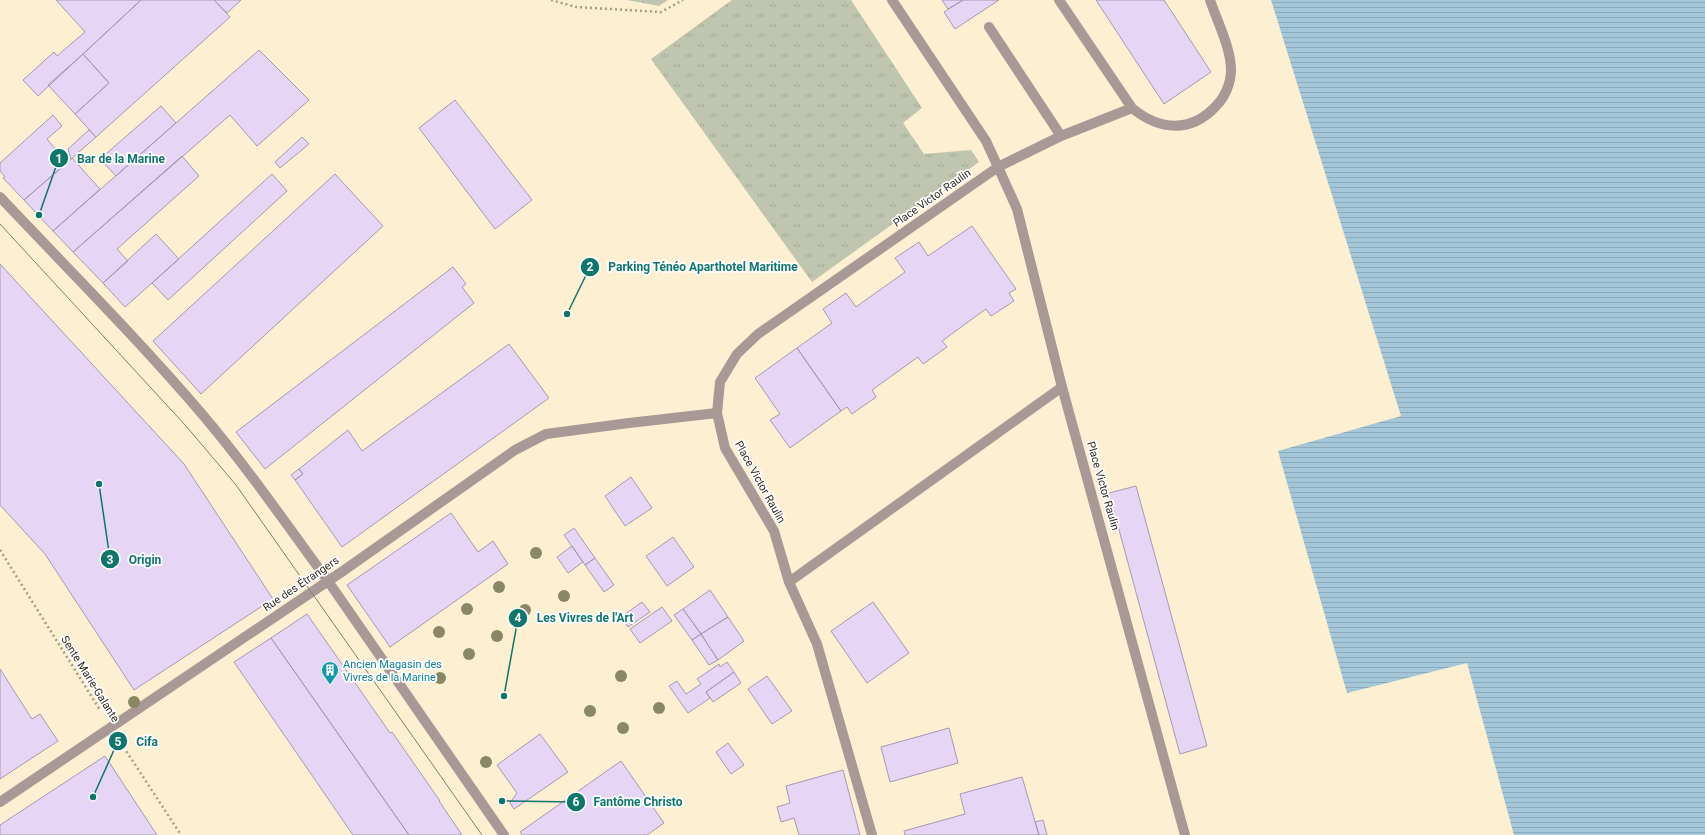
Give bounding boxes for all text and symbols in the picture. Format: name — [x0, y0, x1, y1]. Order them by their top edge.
callout: Bar de la Marine — [49, 146, 173, 170]
text: 1 — [56, 152, 62, 166]
text: Bar de la Marine — [77, 152, 165, 166]
street label: Place Victor Raulin — [891, 166, 973, 230]
callout: Parking Ténéo Aparthotel Maritime — [580, 255, 806, 279]
text: 2 — [587, 260, 594, 274]
text: Parking Ténéo Aparthotel Maritime — [608, 260, 798, 274]
street label: Place Victor Raulin — [732, 439, 788, 525]
street label: Place Victor Raulin — [1084, 440, 1122, 532]
callout: Origin — [100, 547, 169, 571]
text: 3 — [107, 553, 114, 567]
text: Origin — [129, 553, 162, 567]
street label: Rue des Étrangers — [261, 554, 342, 614]
callout: Les Vivres de l'Art — [508, 606, 641, 630]
text: 4 — [515, 611, 522, 625]
text: Les Vivres de l'Art — [537, 611, 633, 625]
street label: Sente Marie-Galante — [58, 634, 122, 725]
place label: Ancien Magasin des Vivres de la Marine — [343, 658, 442, 684]
building icon: Ancien Magasin des Vivres de la Marine — [320, 660, 340, 685]
callout: Cifa — [108, 729, 166, 753]
text: 5 — [115, 735, 122, 749]
text: Cifa — [136, 735, 158, 749]
callout: Fantôme Christo — [566, 790, 691, 814]
text: 6 — [573, 795, 580, 809]
text: Fantôme Christo — [593, 795, 683, 809]

